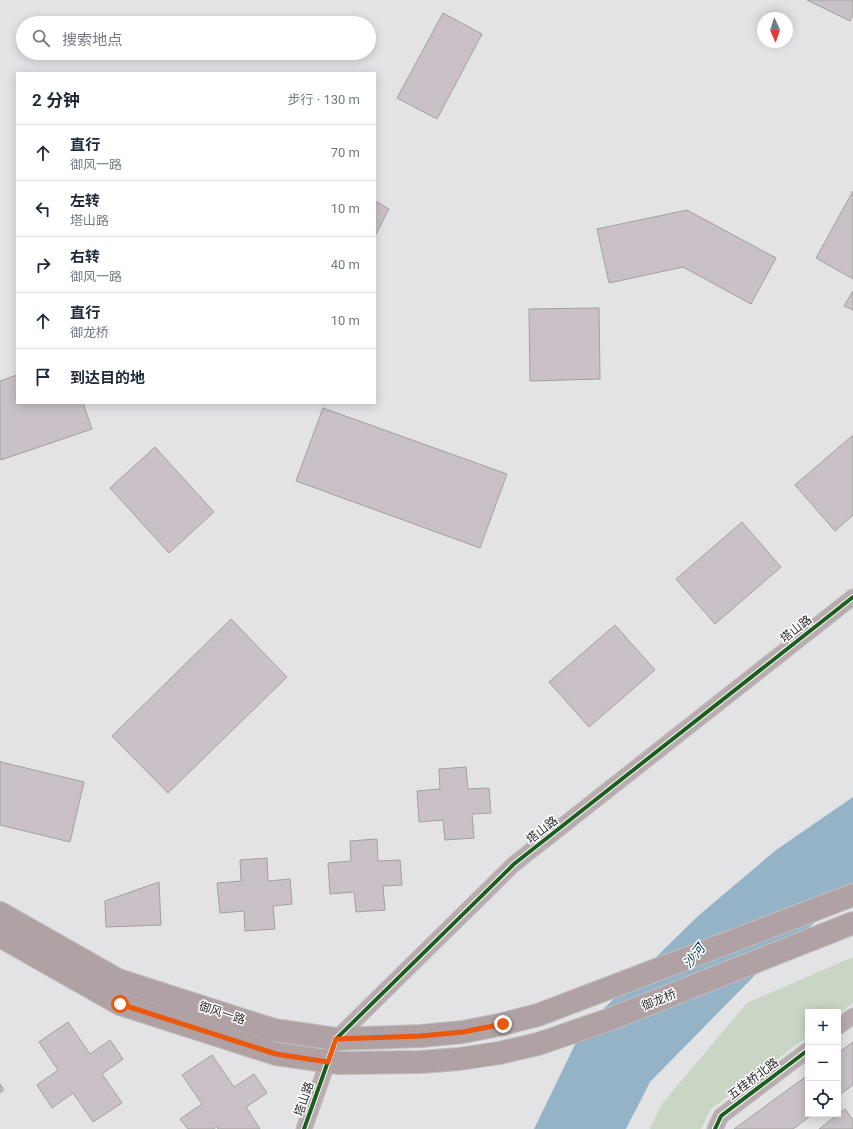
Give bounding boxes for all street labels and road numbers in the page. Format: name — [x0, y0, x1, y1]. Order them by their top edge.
street label: 塔山路 — [778, 612, 814, 646]
street label: 塔山路 — [524, 813, 560, 847]
street label: 御龙桥 — [640, 987, 678, 1013]
street label: 御风一路 — [197, 999, 247, 1027]
street label: 五桂桥北路 — [725, 1055, 781, 1103]
street label: 塔山路 — [292, 1080, 316, 1118]

